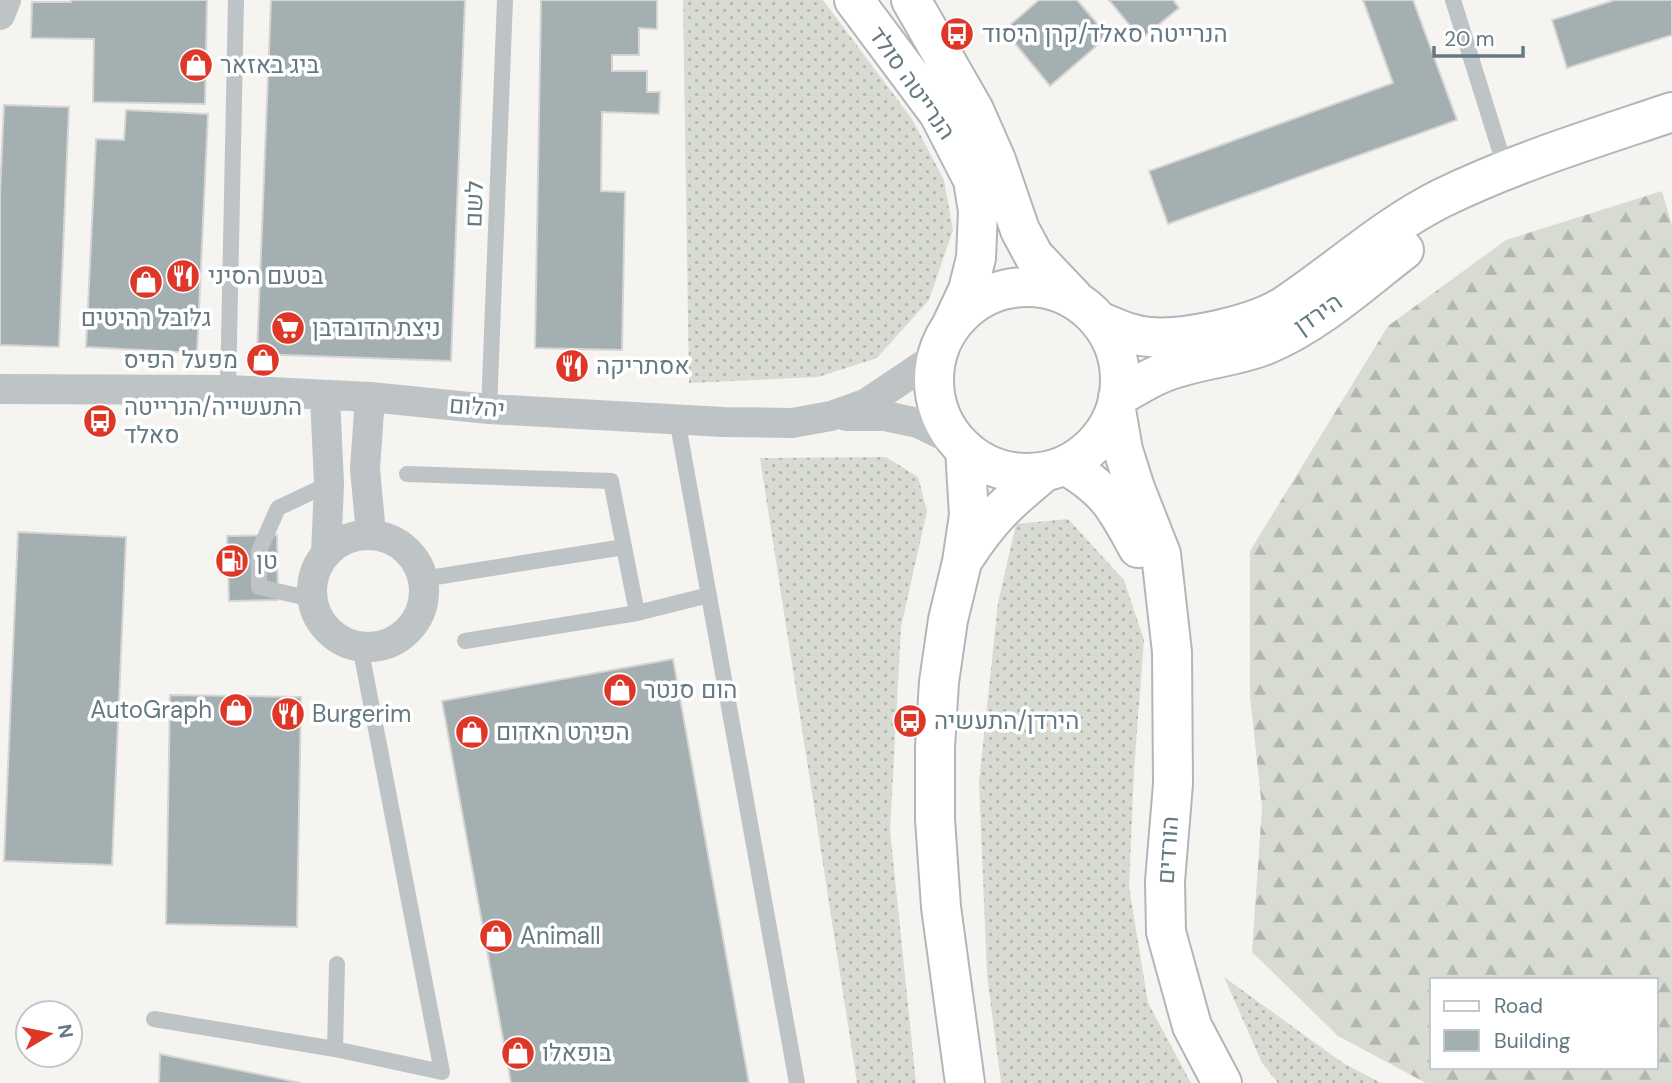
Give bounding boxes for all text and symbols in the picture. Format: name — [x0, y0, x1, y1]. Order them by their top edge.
scale bar — [1434, 14, 1523, 58]
bus stop icon: הנרייטה סאלד/קרן היסוד — [938, 15, 976, 53]
place label: הנרייטה סאלד/קרן היסוד — [982, 18, 1228, 49]
street label: הנרייטה סולד — [862, 20, 963, 145]
text: 20 m — [1444, 25, 1495, 53]
shop icon: ביג באזאר — [177, 46, 215, 84]
place label: ביג באזאר — [220, 49, 320, 80]
street label: לשם — [457, 180, 490, 228]
restaurant icon: בטעם הסיני — [164, 257, 202, 295]
place label: בטעם הסיני — [208, 260, 324, 291]
shop icon: גלובל רהיטים — [127, 263, 165, 301]
street label: הירדן — [1287, 286, 1348, 341]
place label: גלובל רהיטים — [81, 302, 211, 333]
supermarket icon: ניצת הדובדבן — [269, 309, 307, 347]
place label: ניצת הדובדבן — [312, 312, 441, 343]
shop icon: מפעל הפיס — [244, 341, 282, 379]
place label: מפעל הפיס — [123, 344, 238, 375]
restaurant icon: אסתריקה — [553, 347, 591, 385]
place label: אסתריקה — [596, 350, 690, 381]
street label: יהלום — [448, 389, 506, 424]
place label: התעשייה/הנרייטה סאלד — [124, 391, 302, 450]
bus stop icon: התעשייה/הנרייטה סאלד — [81, 402, 119, 440]
fuel station icon: טן — [213, 542, 251, 580]
place label: טן — [256, 545, 278, 576]
shop icon: הום סנטר — [601, 671, 639, 709]
place label: הום סנטר — [644, 674, 737, 705]
shop icon: AutoGraph — [217, 691, 255, 729]
place label: AutoGraph — [90, 694, 212, 725]
restaurant icon: Burgerim — [269, 695, 307, 733]
place label: Burgerim — [312, 698, 411, 729]
bus stop icon: הירדן/התעשיה — [891, 702, 929, 740]
place label: הירדן/התעשיה — [934, 705, 1079, 736]
shop icon: הפירט האדום — [453, 713, 491, 751]
place label: הפירט האדום — [496, 716, 630, 747]
street label: הורדים — [1150, 815, 1185, 885]
shop icon: Animall — [477, 917, 515, 955]
place label: Animall — [520, 920, 601, 951]
legend — [1430, 978, 1658, 1069]
text: Road — [1494, 992, 1543, 1020]
north arrow — [14, 999, 84, 1069]
text: N — [52, 1022, 79, 1040]
text: Building — [1494, 1027, 1571, 1055]
shop icon: בופאלו — [499, 1034, 537, 1072]
place label: בופאלו — [542, 1037, 612, 1068]

